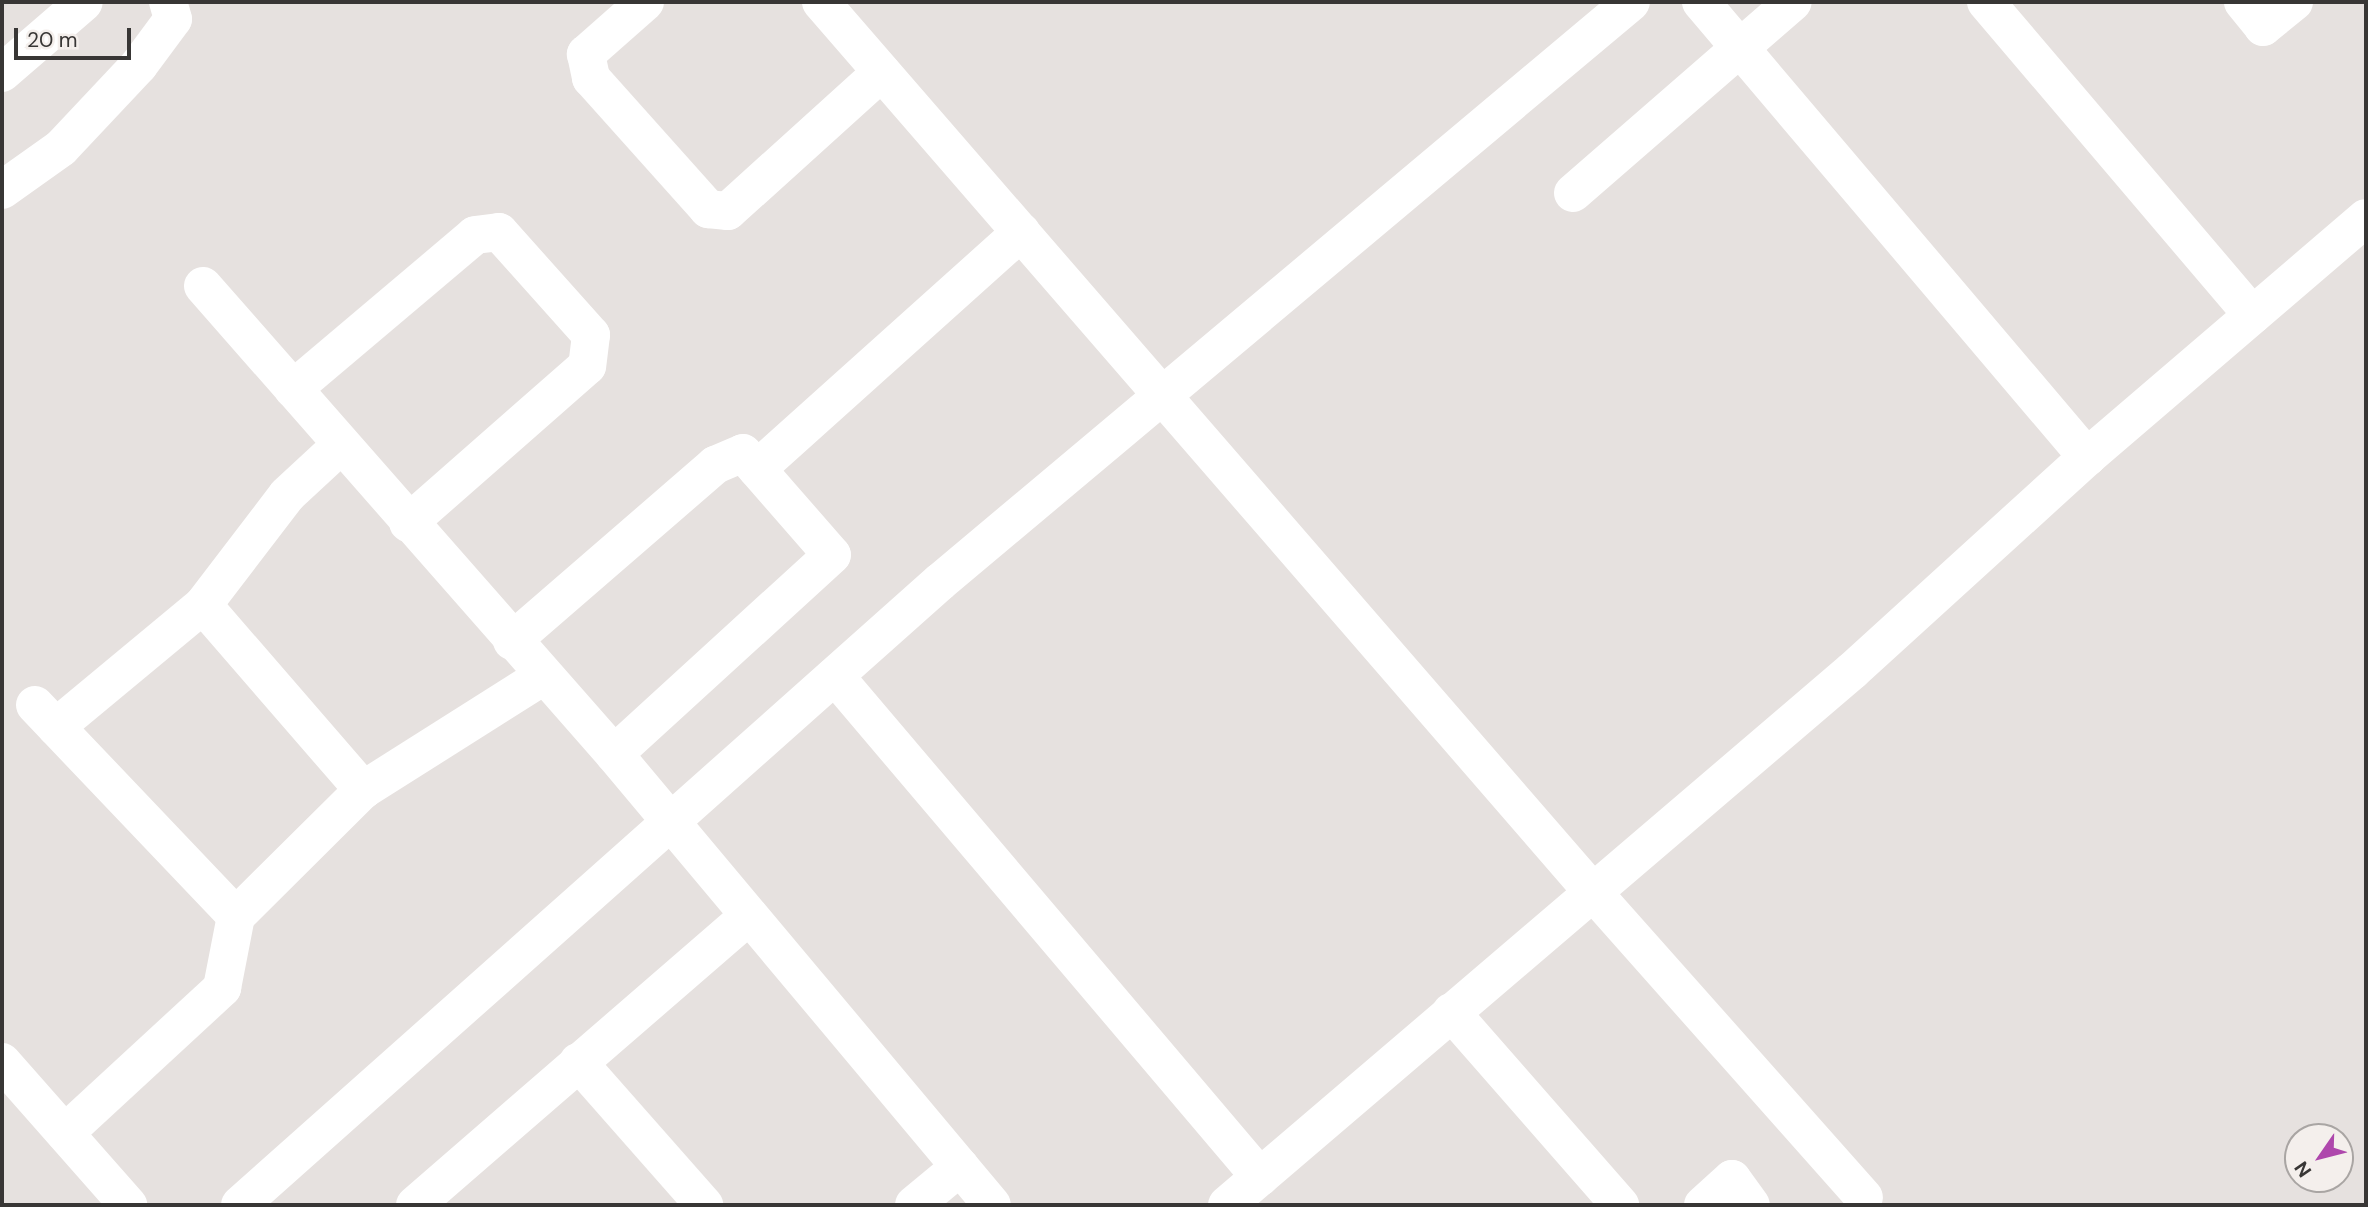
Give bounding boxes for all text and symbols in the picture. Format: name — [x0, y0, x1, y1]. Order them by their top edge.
scale bar — [18, 14, 135, 58]
text: 20 m — [27, 26, 78, 54]
north arrow — [2284, 1123, 2354, 1193]
text: N — [2289, 1156, 2317, 1182]

